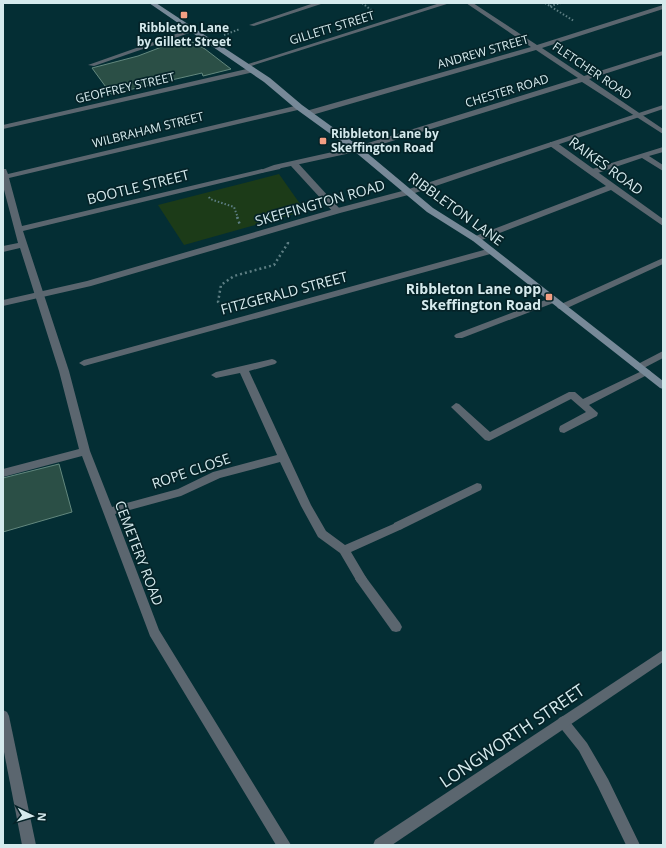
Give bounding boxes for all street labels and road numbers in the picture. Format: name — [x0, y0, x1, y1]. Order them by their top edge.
street label: GILLETT STREET — [287, 6, 377, 49]
street label: ANDREW STREET — [435, 30, 531, 73]
street label: FLETCHER ROAD — [549, 38, 635, 103]
street label: GEOFFREY STREET — [73, 68, 177, 107]
street label: CHESTER ROAD — [463, 70, 551, 111]
street label: WILBRAHAM STREET — [90, 107, 206, 152]
street label: RAIKES ROAD — [565, 132, 647, 199]
street label: BOOTLE STREET — [85, 165, 191, 208]
street label: RIBBLETON LANE — [405, 168, 508, 249]
street label: SKEFFINGTON ROAD — [253, 175, 387, 230]
street label: FITZGERALD STREET — [218, 266, 350, 319]
street label: ROPE CLOSE — [149, 448, 233, 493]
street label: CEMETERY ROAD — [111, 498, 168, 608]
street label: LONGWORTH STREET — [435, 678, 589, 793]

